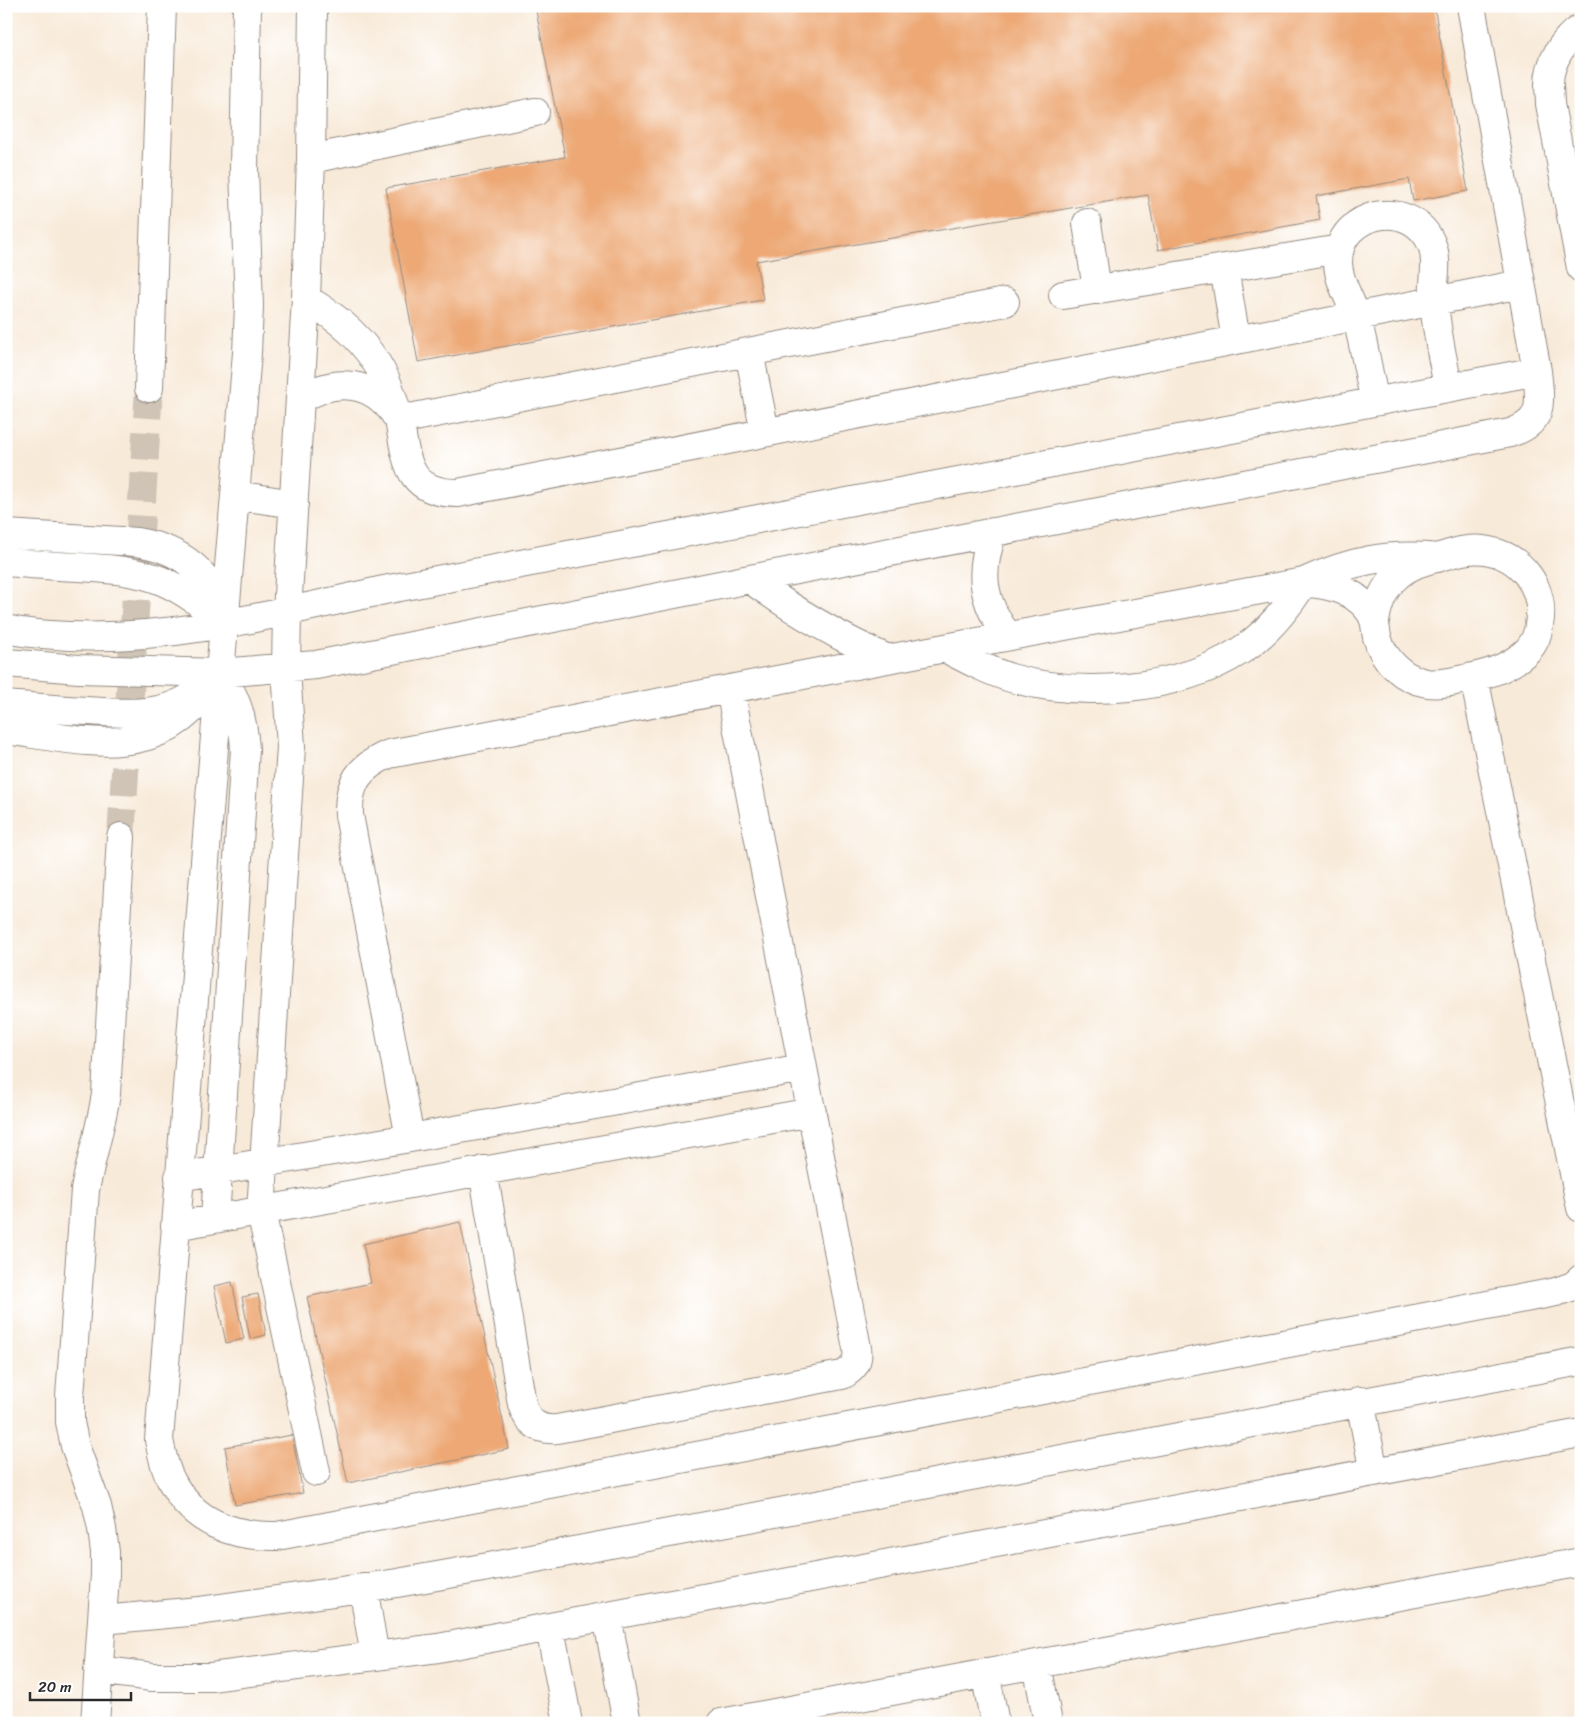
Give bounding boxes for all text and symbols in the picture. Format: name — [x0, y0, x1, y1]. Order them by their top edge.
scale bar — [30, 1669, 131, 1701]
text: 20 m — [38, 1674, 72, 1700]

